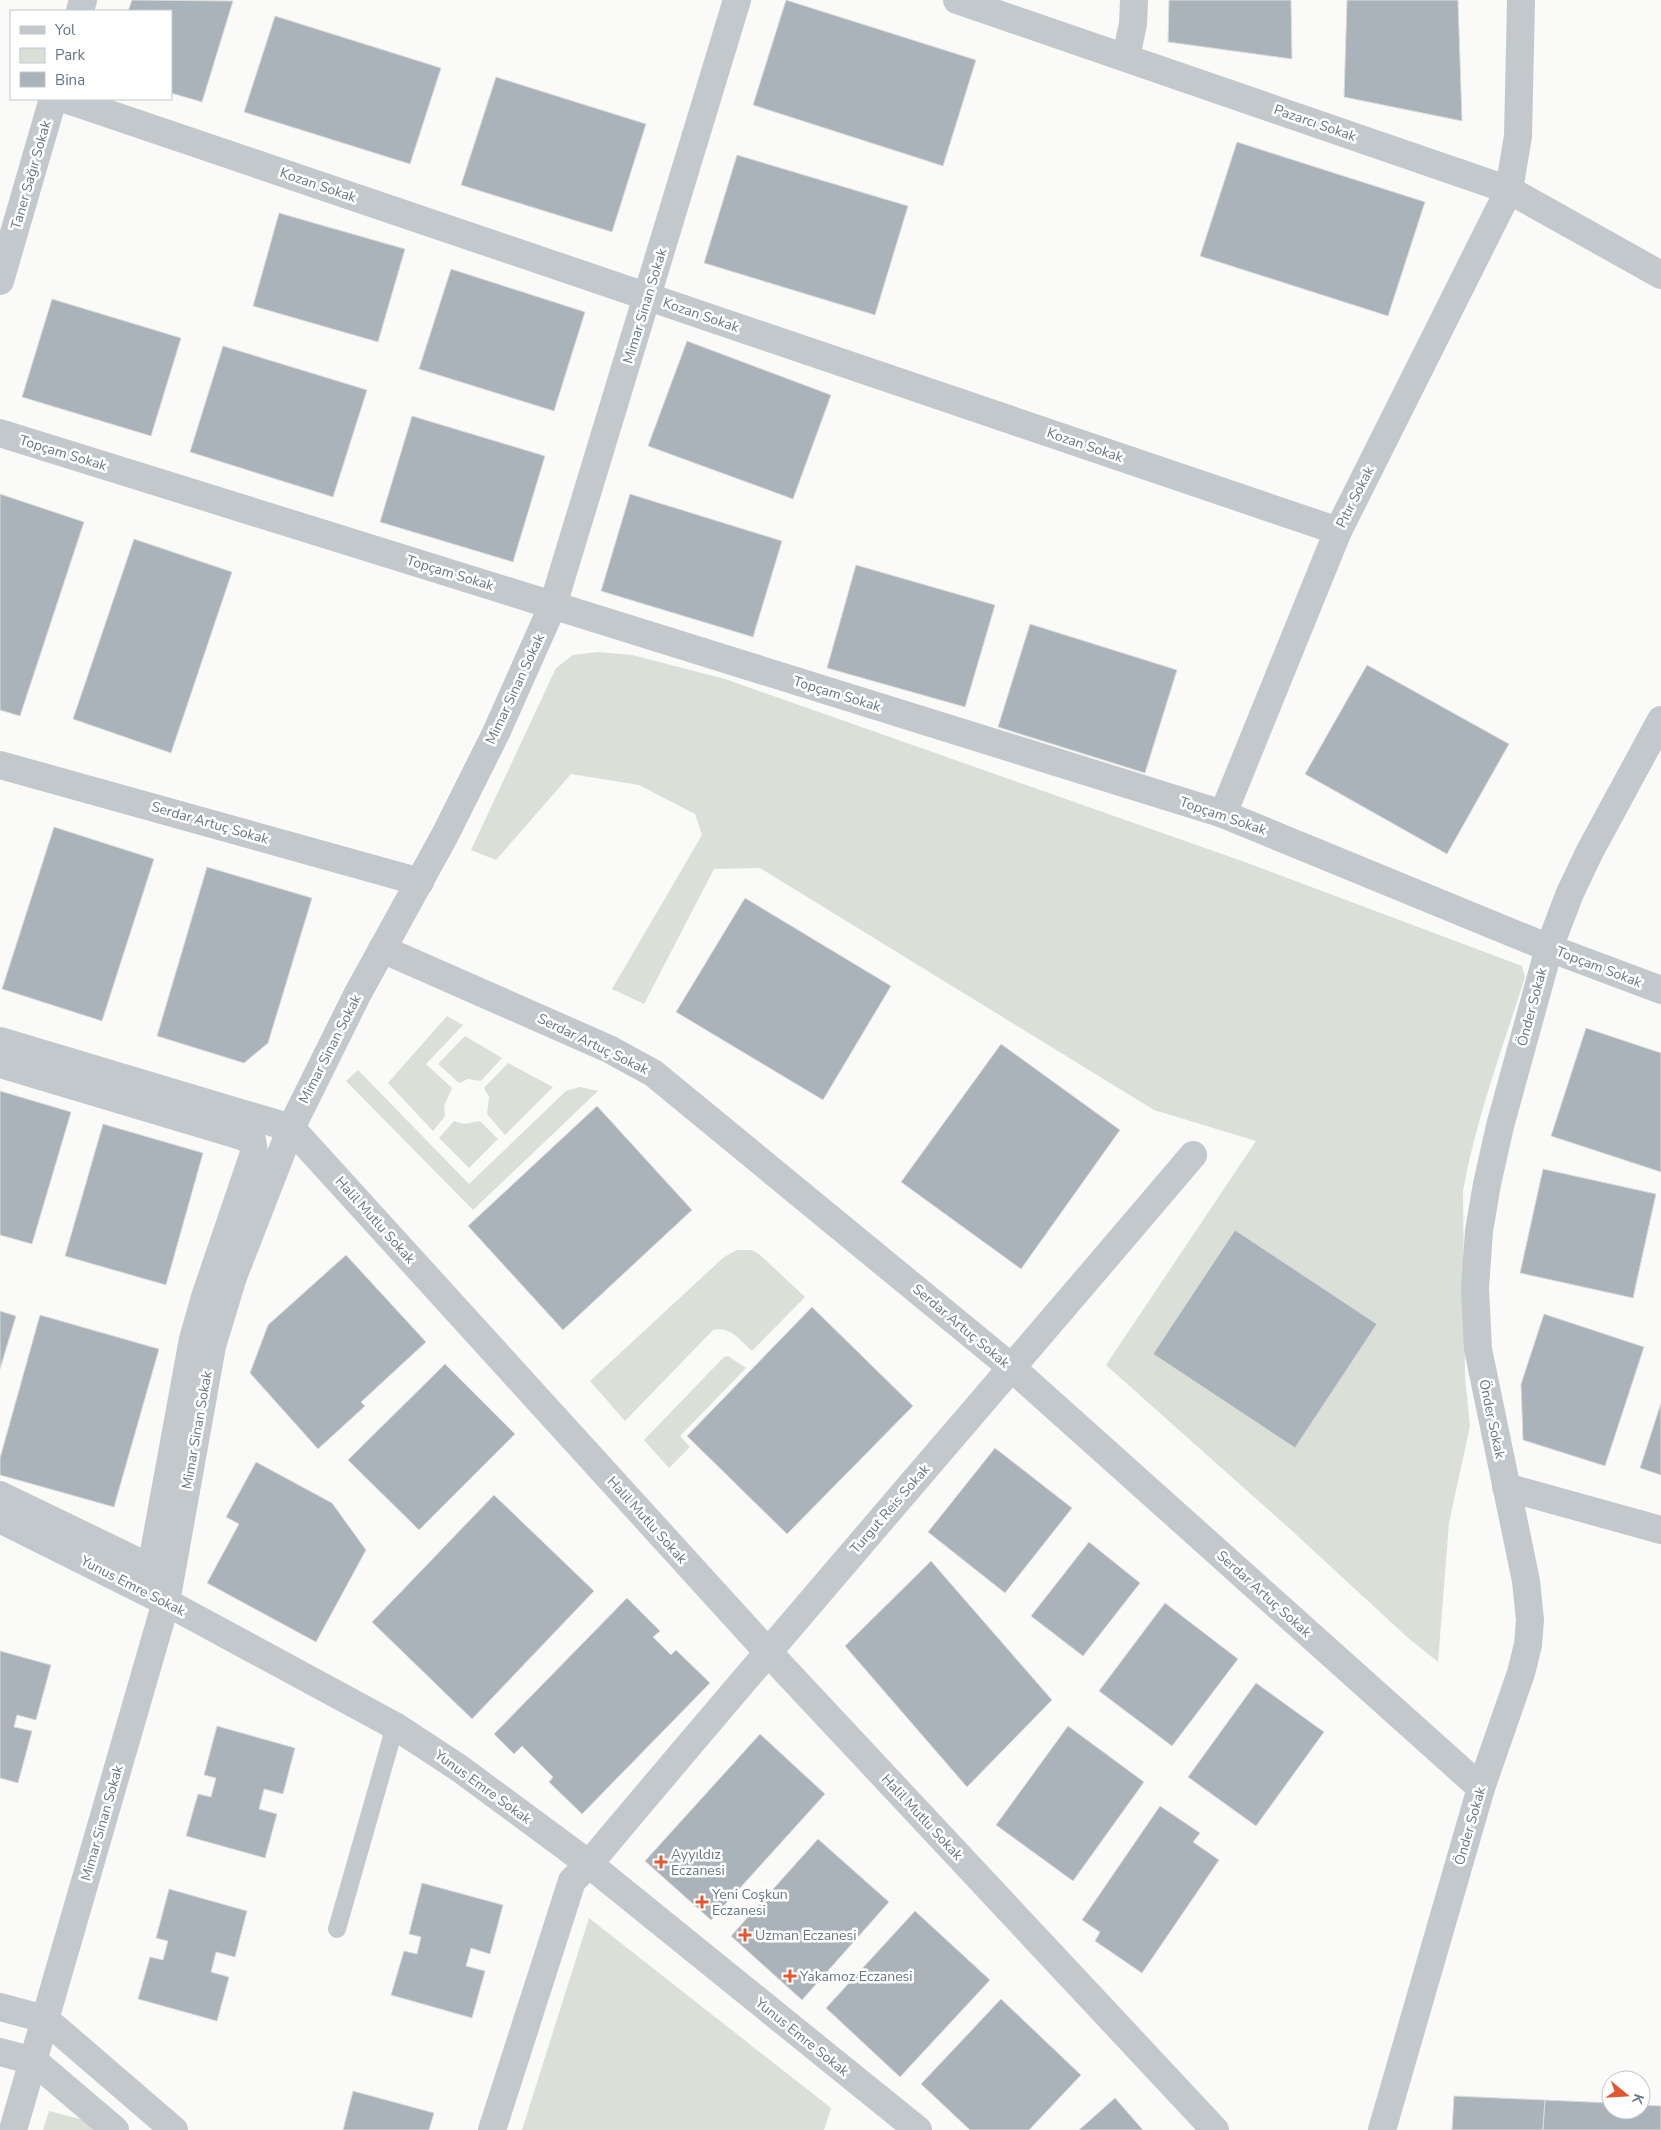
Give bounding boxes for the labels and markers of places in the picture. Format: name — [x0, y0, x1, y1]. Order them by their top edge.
place label: Ayyıldız Eczanesi — [671, 1845, 725, 1880]
marker: Ayyıldız Eczanesi — [655, 1856, 667, 1868]
place label: Yeni Coşkun Eczanesi — [711, 1885, 788, 1920]
marker: Yeni Coşkun Eczanesi — [696, 1896, 708, 1908]
place label: Uzman Eczanesi — [755, 1926, 856, 1945]
marker: Uzman Eczanesi — [739, 1929, 751, 1941]
place label: Yakamoz Eczanesi — [799, 1967, 913, 1986]
marker: Yakamoz Eczanesi — [784, 1970, 796, 1982]

